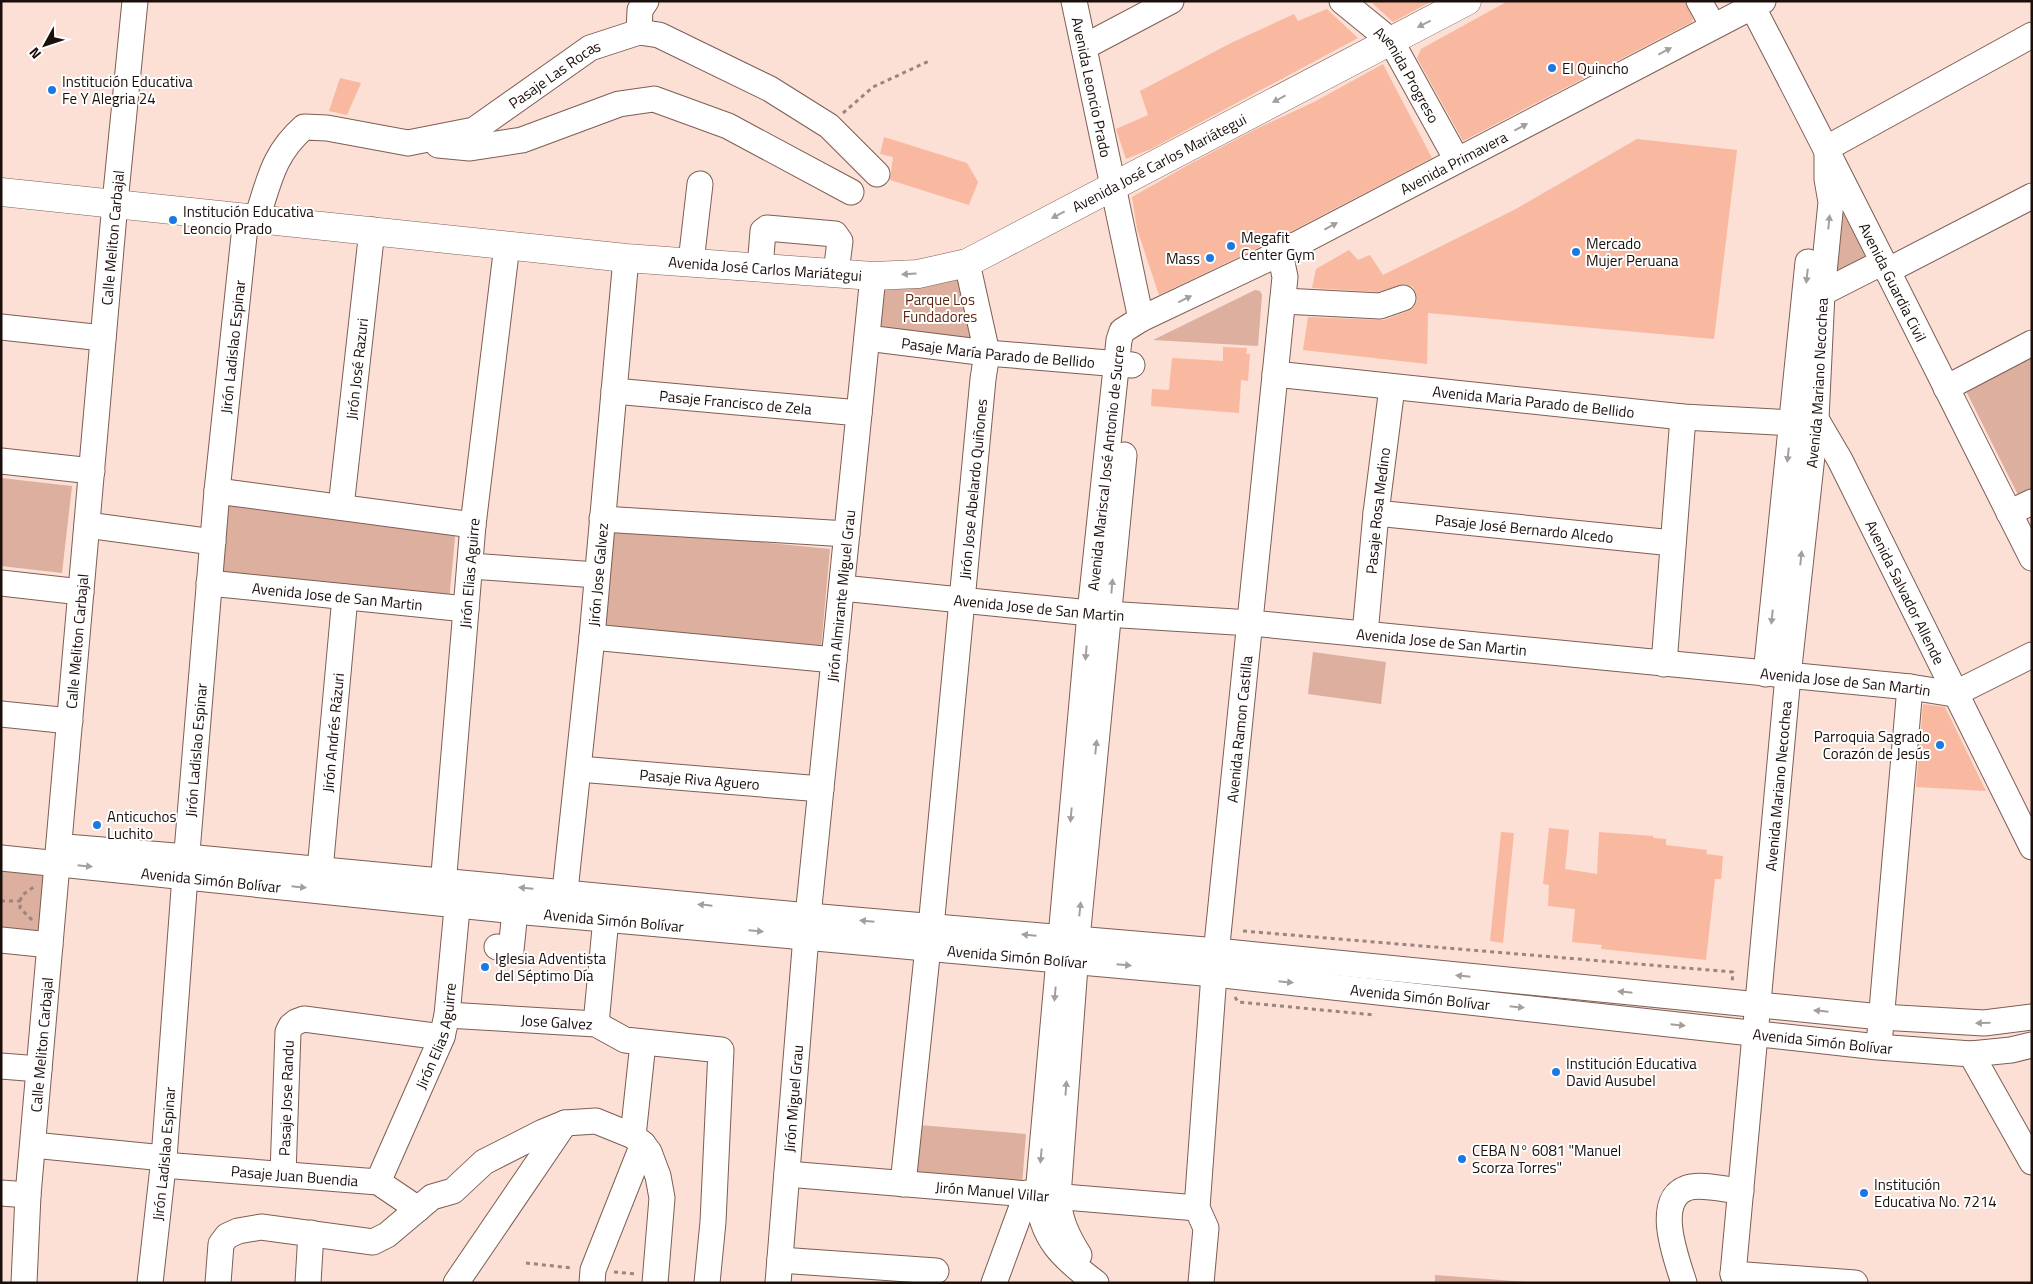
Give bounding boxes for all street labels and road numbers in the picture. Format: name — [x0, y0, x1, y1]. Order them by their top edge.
street label: Avenida Leoncio Prado — [1066, 15, 1118, 159]
street label: Avenida Progreso — [1369, 20, 1446, 127]
street label: Pasaje Las Rocas — [503, 34, 603, 114]
street label: Avenida José Carlos Mariátegui — [1068, 107, 1250, 218]
street label: Avenida Primavera — [1396, 125, 1512, 200]
street label: Calle Meliton Carbajal — [95, 169, 130, 306]
street label: Avenida Guardia Civil — [1854, 218, 1933, 346]
street label: Avenida José Carlos Mariátegui — [668, 250, 863, 287]
street label: Jirón Ladislao Espinar — [214, 279, 251, 415]
street label: Avenida Mariano Necochea — [1799, 297, 1833, 469]
street label: Jirón José Razuri — [339, 317, 374, 421]
street label: Pasaje María Parado de Bellido — [900, 331, 1096, 373]
street label: Avenida Mariscal José Antonio de Sucre — [1081, 344, 1130, 592]
street label: Avenida Maria Parado de Bellido — [1431, 379, 1636, 423]
street label: Pasaje Francisco de Zela — [658, 384, 813, 420]
street label: Jirón Jose Abelardo Quiñones — [953, 398, 993, 580]
street label: Pasaje Rosa Medino — [1359, 446, 1396, 575]
street label: Pasaje José Bernardo Alcedo — [1434, 508, 1615, 548]
street label: Jirón Almirante Miguel Grau — [820, 509, 861, 683]
street label: Avenida Salvador Allende — [1860, 516, 1951, 668]
street label: Jirón Elias Aguirre — [453, 517, 485, 629]
street label: Jirón Jose Galvez — [582, 522, 614, 627]
street label: Calle Meliton Carbajal — [59, 573, 94, 710]
street label: Avenida Jose de San Martin — [251, 576, 424, 616]
street label: Avenida Jose de San Martin — [953, 588, 1125, 627]
street label: Avenida Jose de San Martin — [1355, 622, 1528, 661]
street label: Avenida Ramon Castilla — [1220, 654, 1258, 804]
street label: Avenida Jose de San Martin — [1759, 661, 1933, 702]
street label: Jirón Andrés Rázuri — [316, 672, 350, 793]
street label: Jirón Ladislao Espinar — [178, 682, 212, 818]
street label: Avenida Mariano Necochea — [1759, 699, 1797, 872]
street label: Pasaje Riva Aguero — [639, 763, 761, 795]
street label: Avenida Simón Bolívar — [140, 861, 282, 898]
street label: Avenida Simón Bolívar — [543, 902, 685, 938]
street label: Avenida Simón Bolívar — [946, 939, 1088, 974]
street label: Calle Meliton Carbajal — [24, 976, 59, 1113]
street label: Avenida Simón Bolívar — [1349, 978, 1491, 1016]
street label: Jirón Elias Aguirre — [409, 982, 461, 1093]
street label: Jose Galvez — [520, 1008, 593, 1035]
street label: Avenida Simón Bolívar — [1752, 1022, 1894, 1060]
street label: Pasaje Jose Randu — [272, 1040, 299, 1156]
street label: Jirón Miguel Grau — [777, 1044, 809, 1153]
street label: Jirón Ladislao Espinar — [146, 1086, 181, 1222]
street label: Pasaje Juan Buendia — [230, 1159, 360, 1192]
street label: Jirón Manuel Villar — [934, 1175, 1050, 1207]

